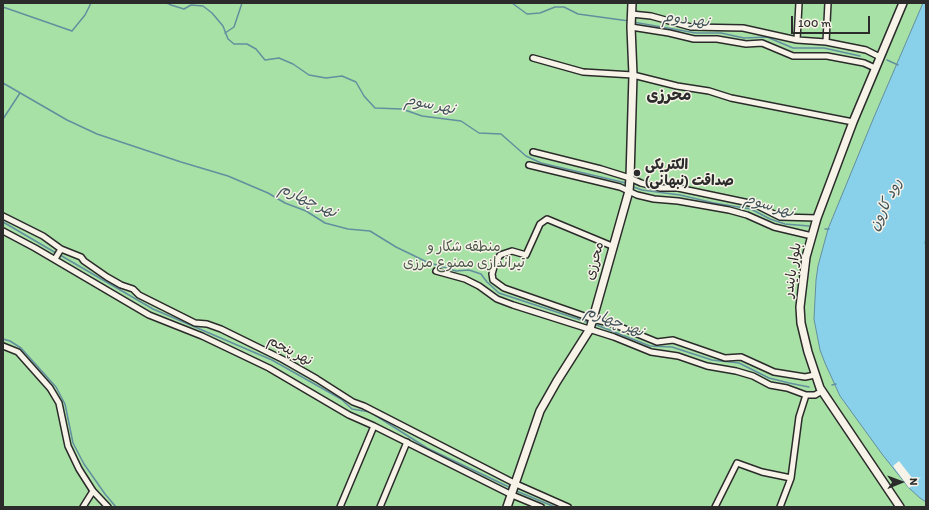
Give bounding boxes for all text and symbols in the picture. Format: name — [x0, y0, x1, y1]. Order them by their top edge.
water label: نهر دوم — [662, 8, 710, 32]
scale bar — [793, 8, 872, 34]
text: 100 m — [798, 16, 831, 30]
district label: محرزی — [647, 86, 691, 106]
water label: نهر سوم — [404, 91, 456, 119]
place label: الکتریکی صداقت (نبهانی) — [645, 157, 734, 190]
marker: الکتریکی صداقت (نبهانی) — [632, 168, 642, 178]
water label: رود کارون — [866, 176, 906, 234]
water label: نهر چهارم — [276, 180, 340, 222]
water label: نهر سوم — [742, 190, 796, 222]
park label: منطقه شکار و تیراندازی ممنوع مرزی — [403, 239, 525, 272]
street label: محرزی — [582, 240, 608, 282]
street label: بلوار بایندر — [780, 241, 806, 299]
water label: نهر چهارم — [582, 303, 646, 341]
street label: نهر پنجم — [265, 332, 315, 370]
north arrow — [881, 462, 921, 502]
text: N — [907, 478, 920, 486]

